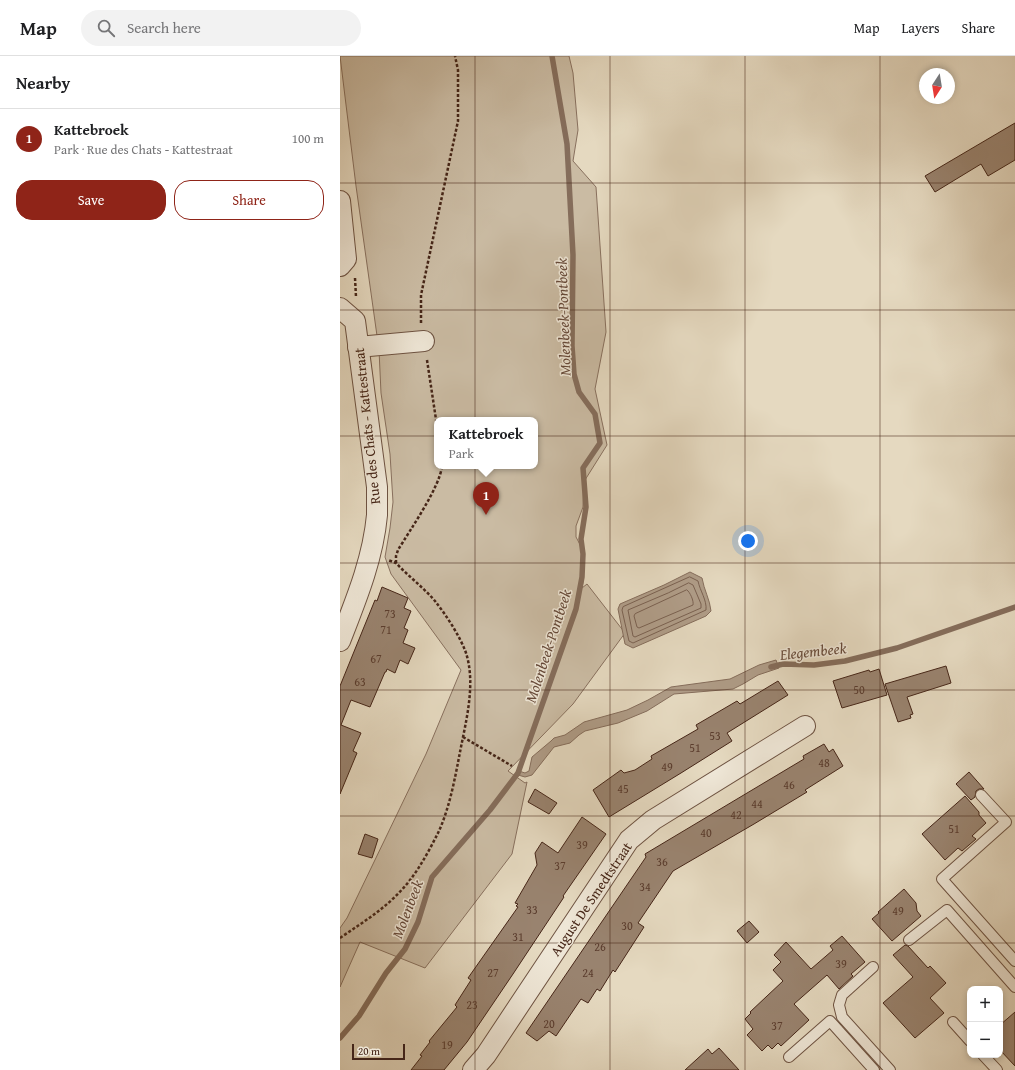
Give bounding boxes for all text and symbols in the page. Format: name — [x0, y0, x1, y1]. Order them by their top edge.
search box — [81, 10, 361, 46]
text: Map — [20, 14, 57, 42]
icon: search — [95, 17, 117, 39]
text: Search here — [127, 17, 201, 38]
text: Map — [854, 18, 880, 38]
text: Layers — [902, 18, 940, 38]
text: Share — [962, 18, 995, 38]
north arrow — [919, 68, 955, 104]
text: Nearby — [16, 70, 70, 95]
text: Kattebroek — [54, 119, 129, 140]
text: 1 — [26, 129, 32, 148]
text: 100 m — [292, 129, 324, 148]
text: Park · Rue des Chats - Kattestraat — [54, 140, 233, 159]
button: Save — [16, 180, 166, 220]
button: Share — [174, 180, 324, 220]
water label: Molenbeek-Pontbeek — [550, 257, 576, 376]
street label: Rue des Chats - Kattestraat — [349, 347, 385, 505]
popup — [434, 417, 538, 469]
text: Kattebroek — [449, 423, 523, 444]
text: Park — [449, 444, 474, 463]
pin: 1 — [473, 482, 499, 515]
your location — [738, 531, 758, 551]
water label: Molenbeek-Pontbeek — [520, 586, 576, 705]
house number: 73 — [384, 605, 396, 622]
house number: 71 — [380, 621, 392, 638]
water label: Elegembeek — [778, 637, 847, 665]
house number: 67 — [370, 650, 382, 667]
house number: 63 — [354, 673, 366, 690]
house number: 50 — [853, 681, 865, 698]
house number: 53 — [709, 727, 721, 744]
house number: 51 — [689, 739, 701, 756]
house number: 48 — [818, 754, 830, 771]
house number: 49 — [661, 758, 673, 775]
house number: 46 — [783, 776, 795, 793]
house number: 45 — [617, 780, 629, 797]
house number: 44 — [751, 795, 763, 812]
house number: 42 — [730, 806, 742, 823]
house number: 51 — [948, 820, 960, 837]
house number: 40 — [700, 824, 712, 841]
house number: 39 — [576, 836, 588, 853]
street label: August De Smedtstraat — [545, 838, 637, 960]
house number: 36 — [656, 853, 668, 870]
house number: 37 — [554, 857, 566, 874]
water label: Molenbeek — [386, 877, 428, 941]
house number: 34 — [639, 878, 651, 895]
house number: 33 — [526, 901, 538, 918]
house number: 49 — [892, 902, 904, 919]
house number: 30 — [621, 917, 633, 934]
house number: 31 — [512, 928, 524, 945]
house number: 26 — [594, 938, 606, 955]
house number: 39 — [835, 955, 847, 972]
house number: 27 — [487, 964, 499, 981]
house number: 24 — [582, 964, 594, 981]
map controls — [967, 986, 1003, 1058]
button: + — [967, 986, 1003, 1022]
house number: 23 — [466, 996, 478, 1013]
house number: 20 — [543, 1015, 555, 1032]
house number: 37 — [771, 1017, 783, 1034]
button: − — [967, 1022, 1003, 1058]
house number: 19 — [441, 1036, 453, 1053]
scale bar — [352, 1042, 405, 1061]
text: 20 m — [358, 1043, 380, 1059]

